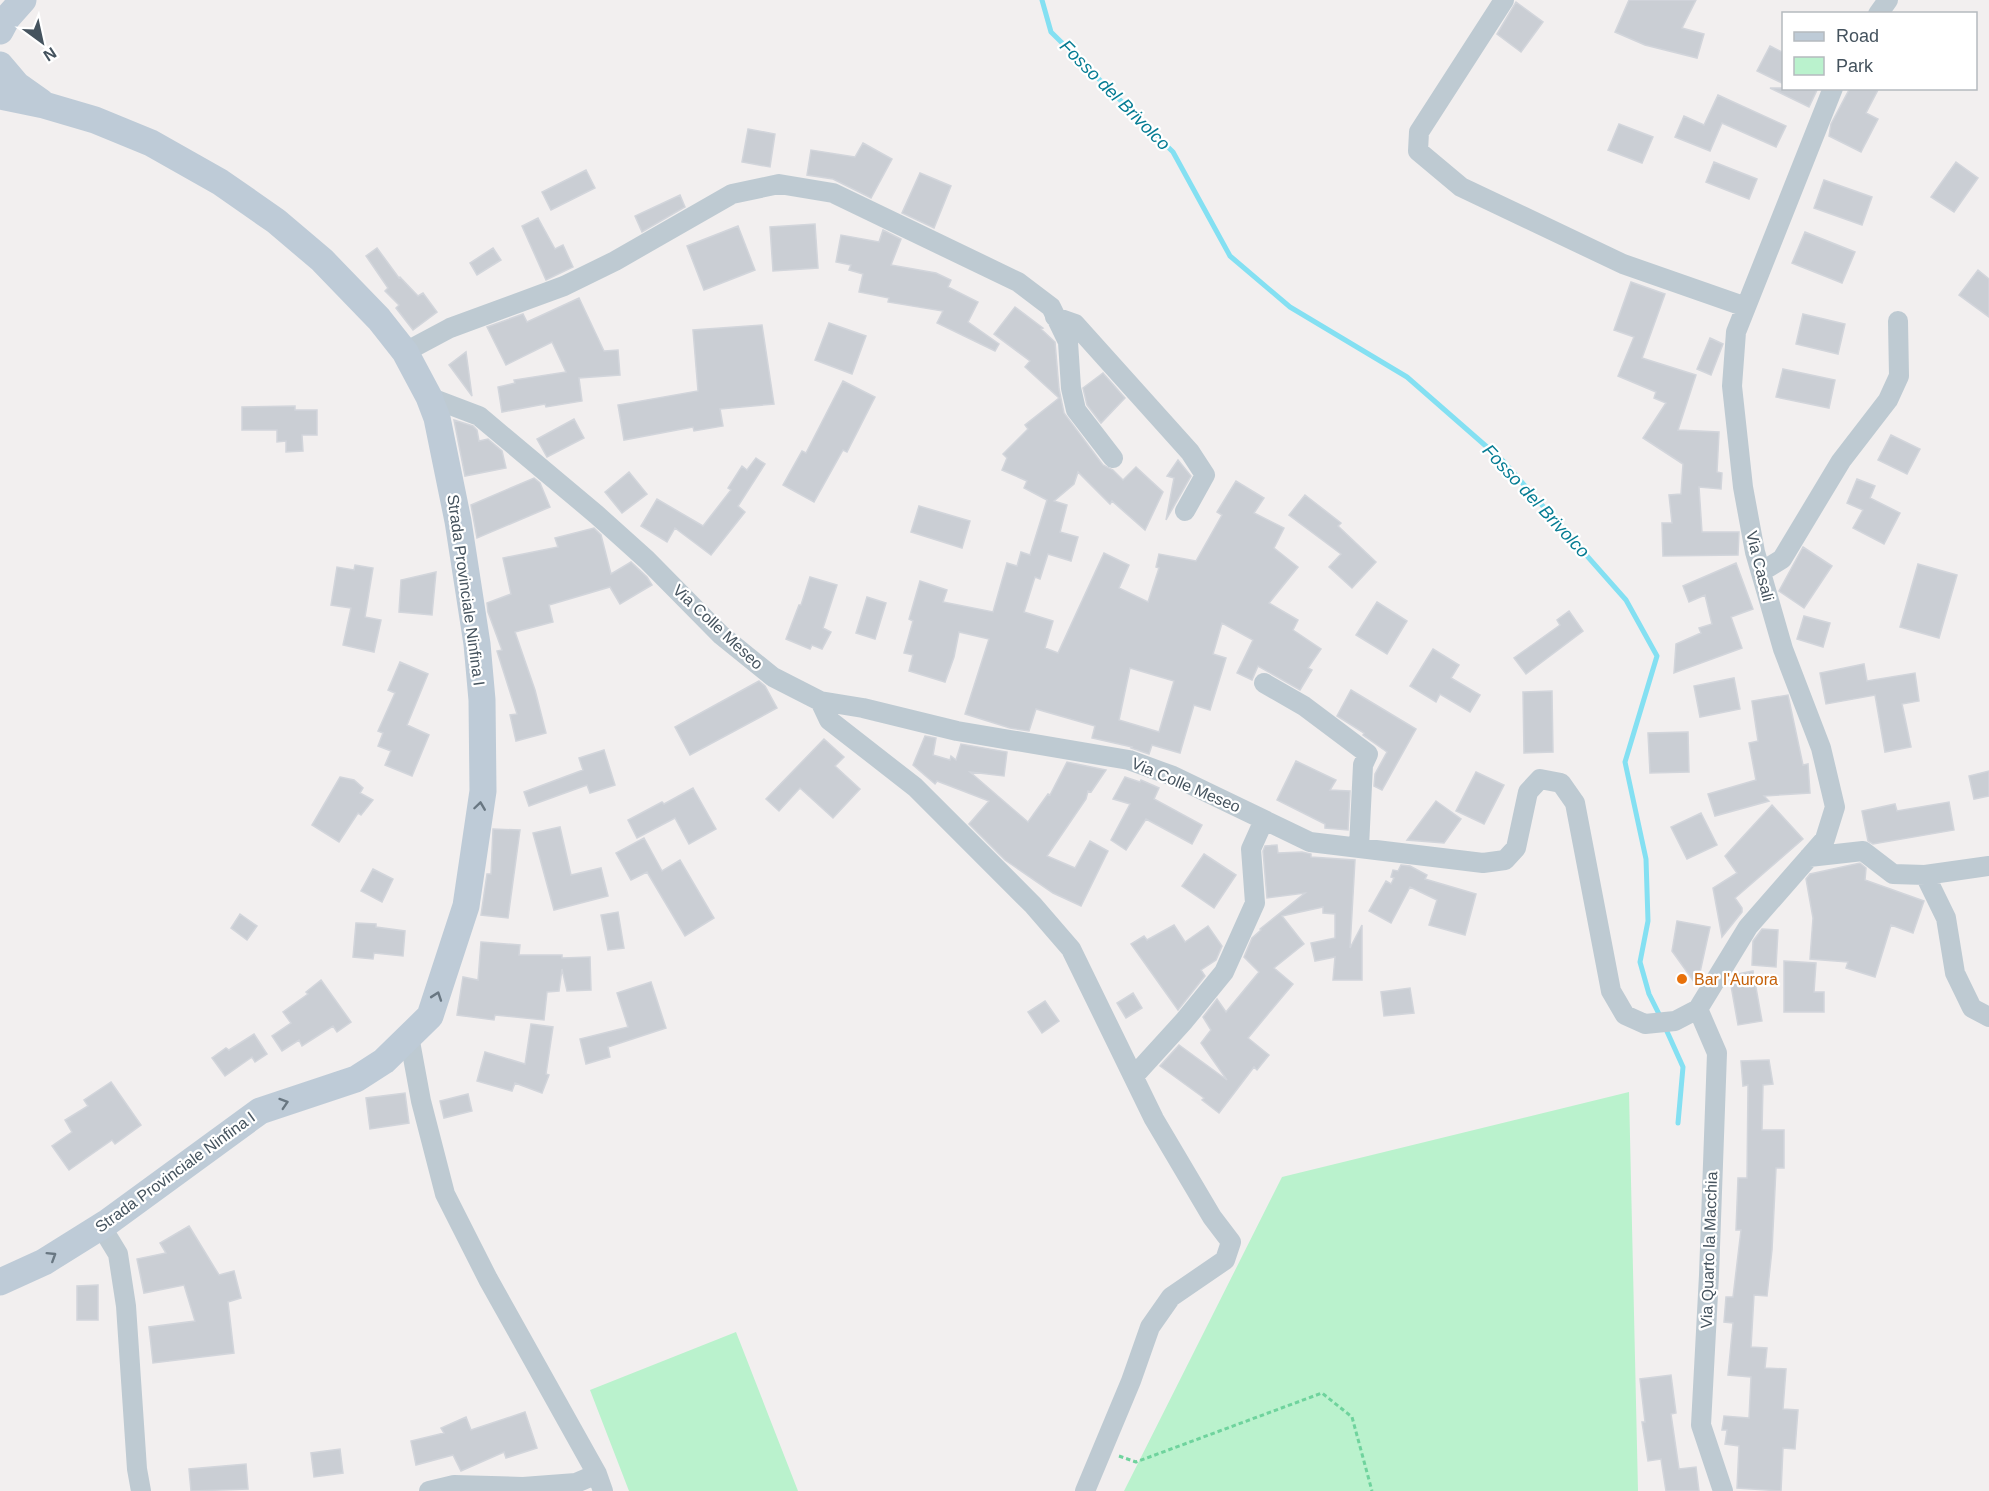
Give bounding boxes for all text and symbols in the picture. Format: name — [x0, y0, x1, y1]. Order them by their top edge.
north arrow — [12, 12, 72, 72]
legend — [1782, 12, 1977, 90]
text: Road — [1836, 26, 1879, 46]
water label: Fosso del Brivolco — [1056, 36, 1174, 154]
text: N — [40, 44, 59, 64]
text: Park — [1836, 56, 1874, 76]
water label: Fosso del Brivolco — [1479, 440, 1593, 562]
street label: Strada Provinciale Ninfina I — [444, 493, 488, 687]
street label: Via Casali — [1743, 529, 1777, 603]
street label: Via Colle Meseo — [670, 581, 766, 673]
street label: Via Colle Meseo — [1129, 754, 1243, 816]
one-way arrow — [474, 802, 486, 811]
place label: Bar l'Aurora — [1694, 971, 1778, 988]
marker: Bar l'Aurora — [1675, 972, 1689, 986]
one-way arrow — [430, 991, 442, 1002]
one-way arrow — [278, 1098, 289, 1110]
street label: Strada Provinciale Ninfina I — [92, 1108, 258, 1236]
street label: Via Quarto la Macchia — [1698, 1171, 1720, 1329]
one-way arrow — [46, 1252, 56, 1264]

